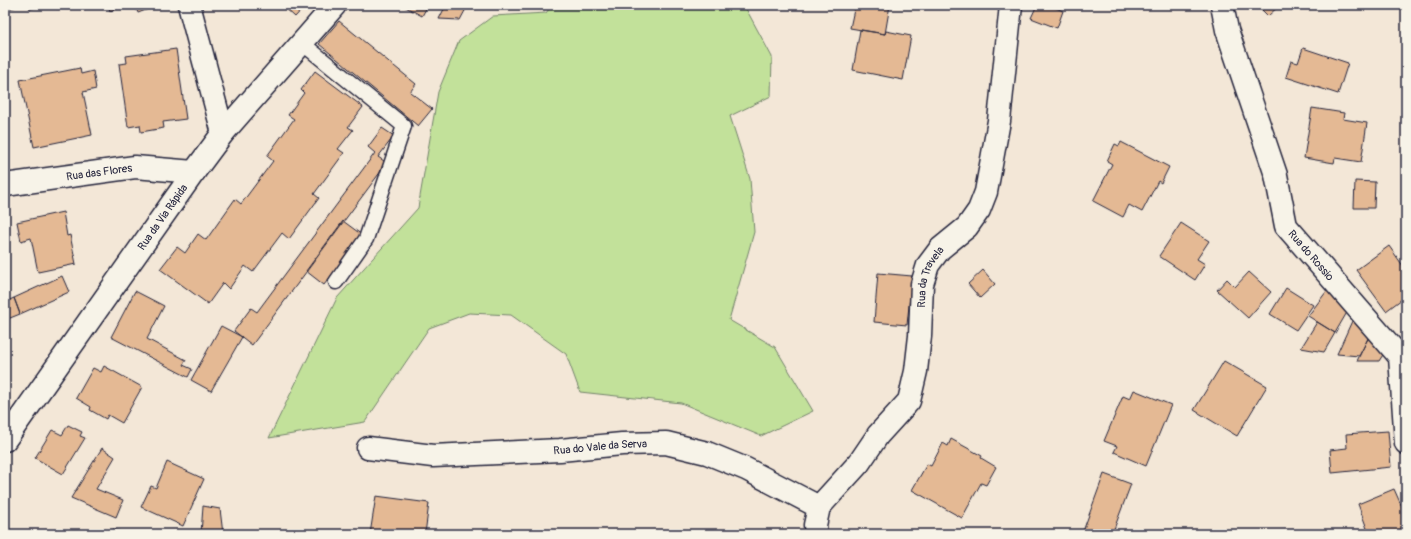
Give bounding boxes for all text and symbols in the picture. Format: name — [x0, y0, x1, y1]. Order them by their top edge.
street label: Rua das Flores — [65, 161, 133, 183]
street label: Rua da Via Rápida — [135, 182, 190, 253]
street label: Rua do Rossio — [1285, 227, 1337, 283]
street label: Rua da Travela — [915, 244, 947, 308]
street label: Rua do Vale da Serva — [553, 437, 647, 457]

